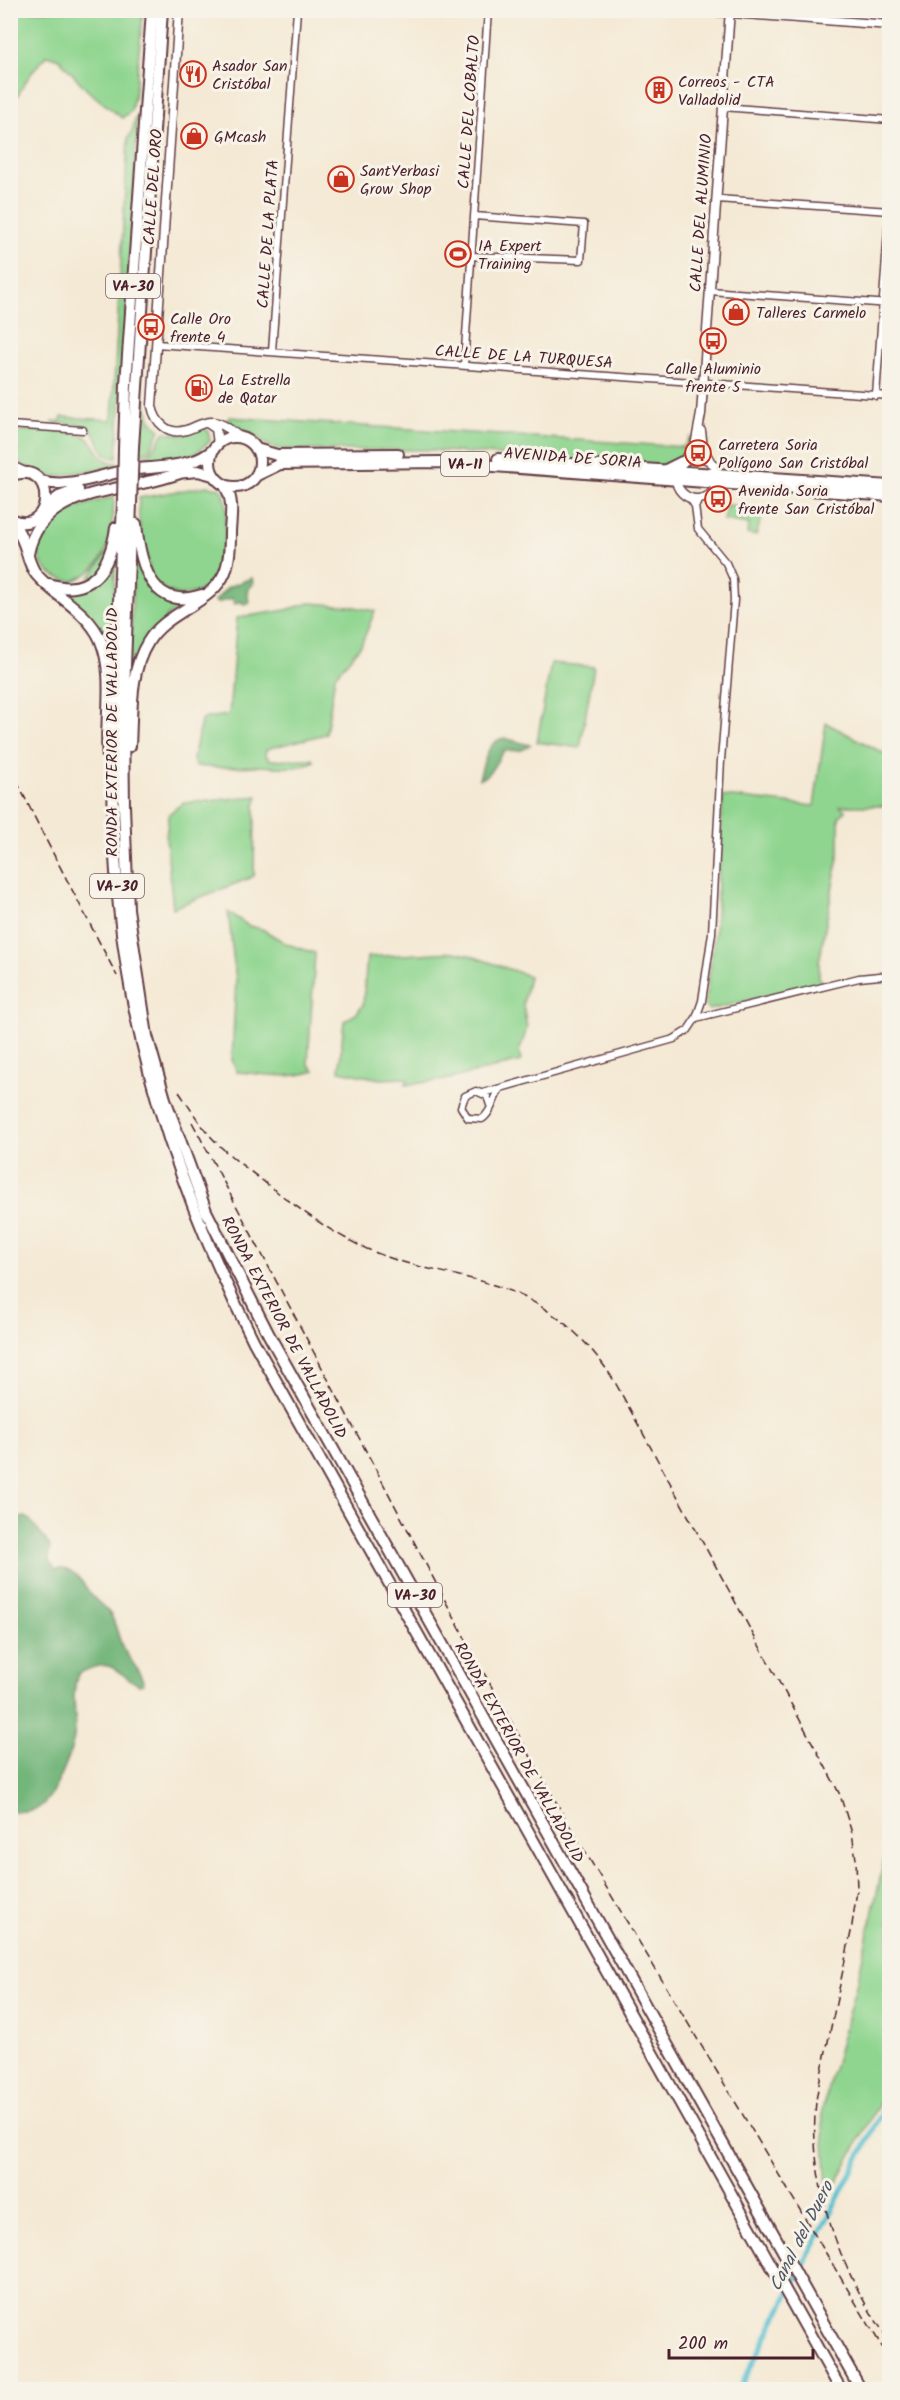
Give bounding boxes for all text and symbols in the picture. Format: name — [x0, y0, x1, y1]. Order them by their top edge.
street label: CALLE DEL COBALTO — [452, 34, 487, 190]
place label: Asador San Cristóbal — [212, 54, 288, 97]
restaurant icon: Asador San Cristóbal — [178, 59, 208, 89]
place label: Correos - CTA Valladolid — [678, 70, 775, 113]
building icon: Correos - CTA Valladolid — [644, 75, 674, 105]
shop icon: GMcash — [179, 121, 209, 151]
place label: GMcash — [214, 125, 266, 150]
street label: CALLE DEL ORO — [137, 128, 170, 246]
street label: CALLE DEL ALUMINIO — [683, 133, 720, 293]
street label: CALLE DE LA PLATA — [251, 159, 286, 309]
place label: SantYerbasi Grow Shop — [360, 159, 440, 202]
shop icon: SantYerbasi Grow Shop — [326, 164, 356, 194]
place label: IA Expert Training — [478, 234, 542, 277]
sports icon: IA Expert Training — [443, 239, 473, 269]
road number: VA-30 — [106, 274, 160, 298]
shop icon: Talleres Carmelo — [721, 297, 751, 327]
place label: Talleres Carmelo — [756, 301, 866, 326]
place label: Calle Oro frente 4 — [170, 307, 231, 350]
bus stop icon: Calle Oro frente 4 — [136, 312, 166, 342]
bus stop icon: Calle Aluminio frente 5 — [698, 326, 728, 356]
street label: CALLE DE LA TURQUESA — [434, 339, 614, 376]
place label: Calle Aluminio frente 5 — [665, 357, 761, 400]
place label: La Estrella de Qatar — [218, 368, 291, 411]
fuel station icon: La Estrella de Qatar — [184, 373, 214, 403]
place label: Carretera Soria Polígono San Cristóbal — [718, 433, 868, 476]
bus stop icon: Carretera Soria Polígono San Cristóbal — [683, 438, 713, 468]
street label: AVENIDA DE SORIA — [503, 441, 643, 476]
road number: VA-11 — [441, 452, 489, 476]
place label: Avenida Soria frente San Cristóbal — [738, 479, 875, 522]
bus stop icon: Avenida Soria frente San Cristóbal — [703, 484, 733, 514]
street label: RONDA EXTERIOR DE VALLADOLID — [100, 607, 125, 857]
road number: VA-30 — [90, 874, 144, 898]
street label: RONDA EXTERIOR DE VALLADOLID — [214, 1212, 353, 1444]
road number: VA-30 — [388, 1583, 442, 1607]
street label: RONDA EXTERIOR DE VALLADOLID — [447, 1638, 590, 1868]
water label: Canal del Duero — [762, 2175, 843, 2297]
scale bar — [669, 2322, 813, 2360]
text: 200 m — [678, 2330, 728, 2359]

